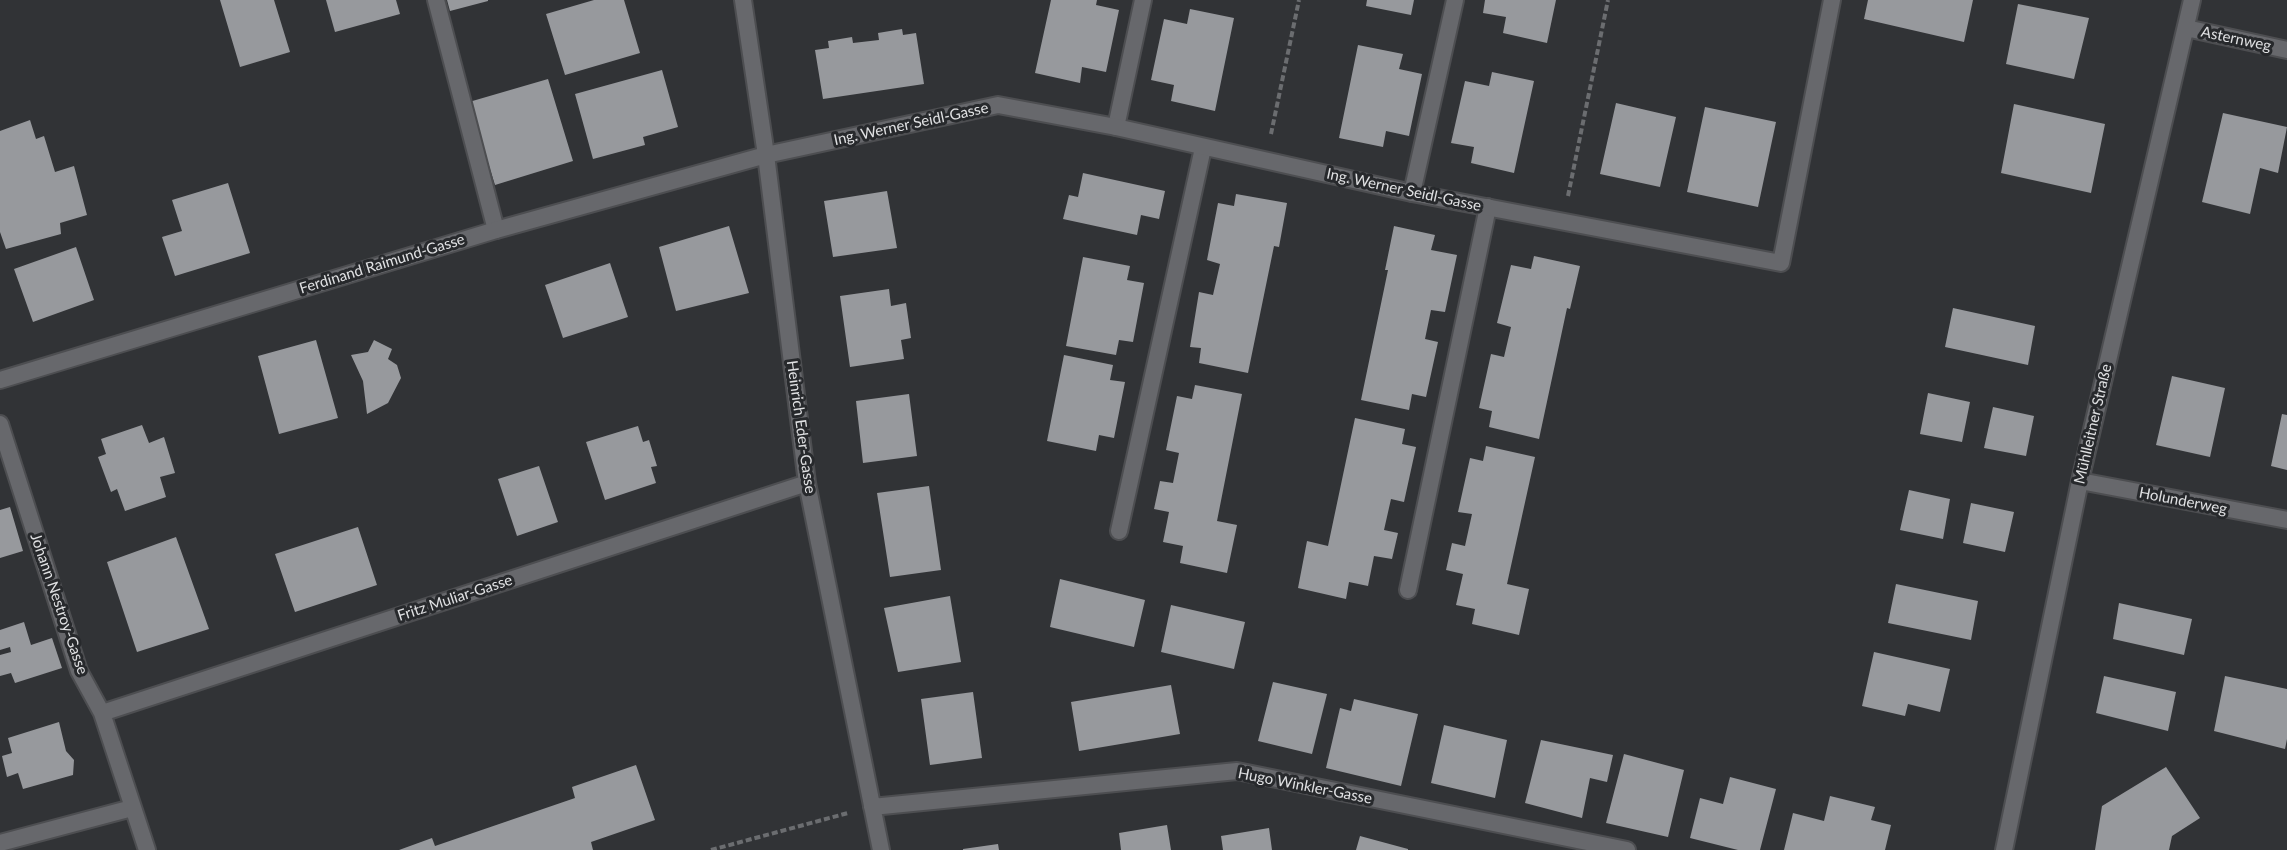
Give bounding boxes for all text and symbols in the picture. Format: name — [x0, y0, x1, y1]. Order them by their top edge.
street label: Asternweg — [2199, 23, 2273, 55]
street label: Ing. Werner Seidl-Gasse — [832, 99, 990, 149]
street label: Ing. Werner Seidl-Gasse — [1325, 165, 1483, 215]
street label: Ferdinand Raimund-Gasse — [297, 230, 467, 298]
street label: Heinrich Eder-Gasse — [783, 359, 819, 495]
street label: Mühlleitner Straße — [2070, 362, 2116, 486]
street label: Holunderweg — [2138, 484, 2228, 518]
street label: Johann Nestroy-Gasse — [26, 531, 92, 677]
street label: Fritz Muliar-Gasse — [395, 571, 515, 625]
street label: Hugo Winkler-Gasse — [1236, 764, 1374, 808]

